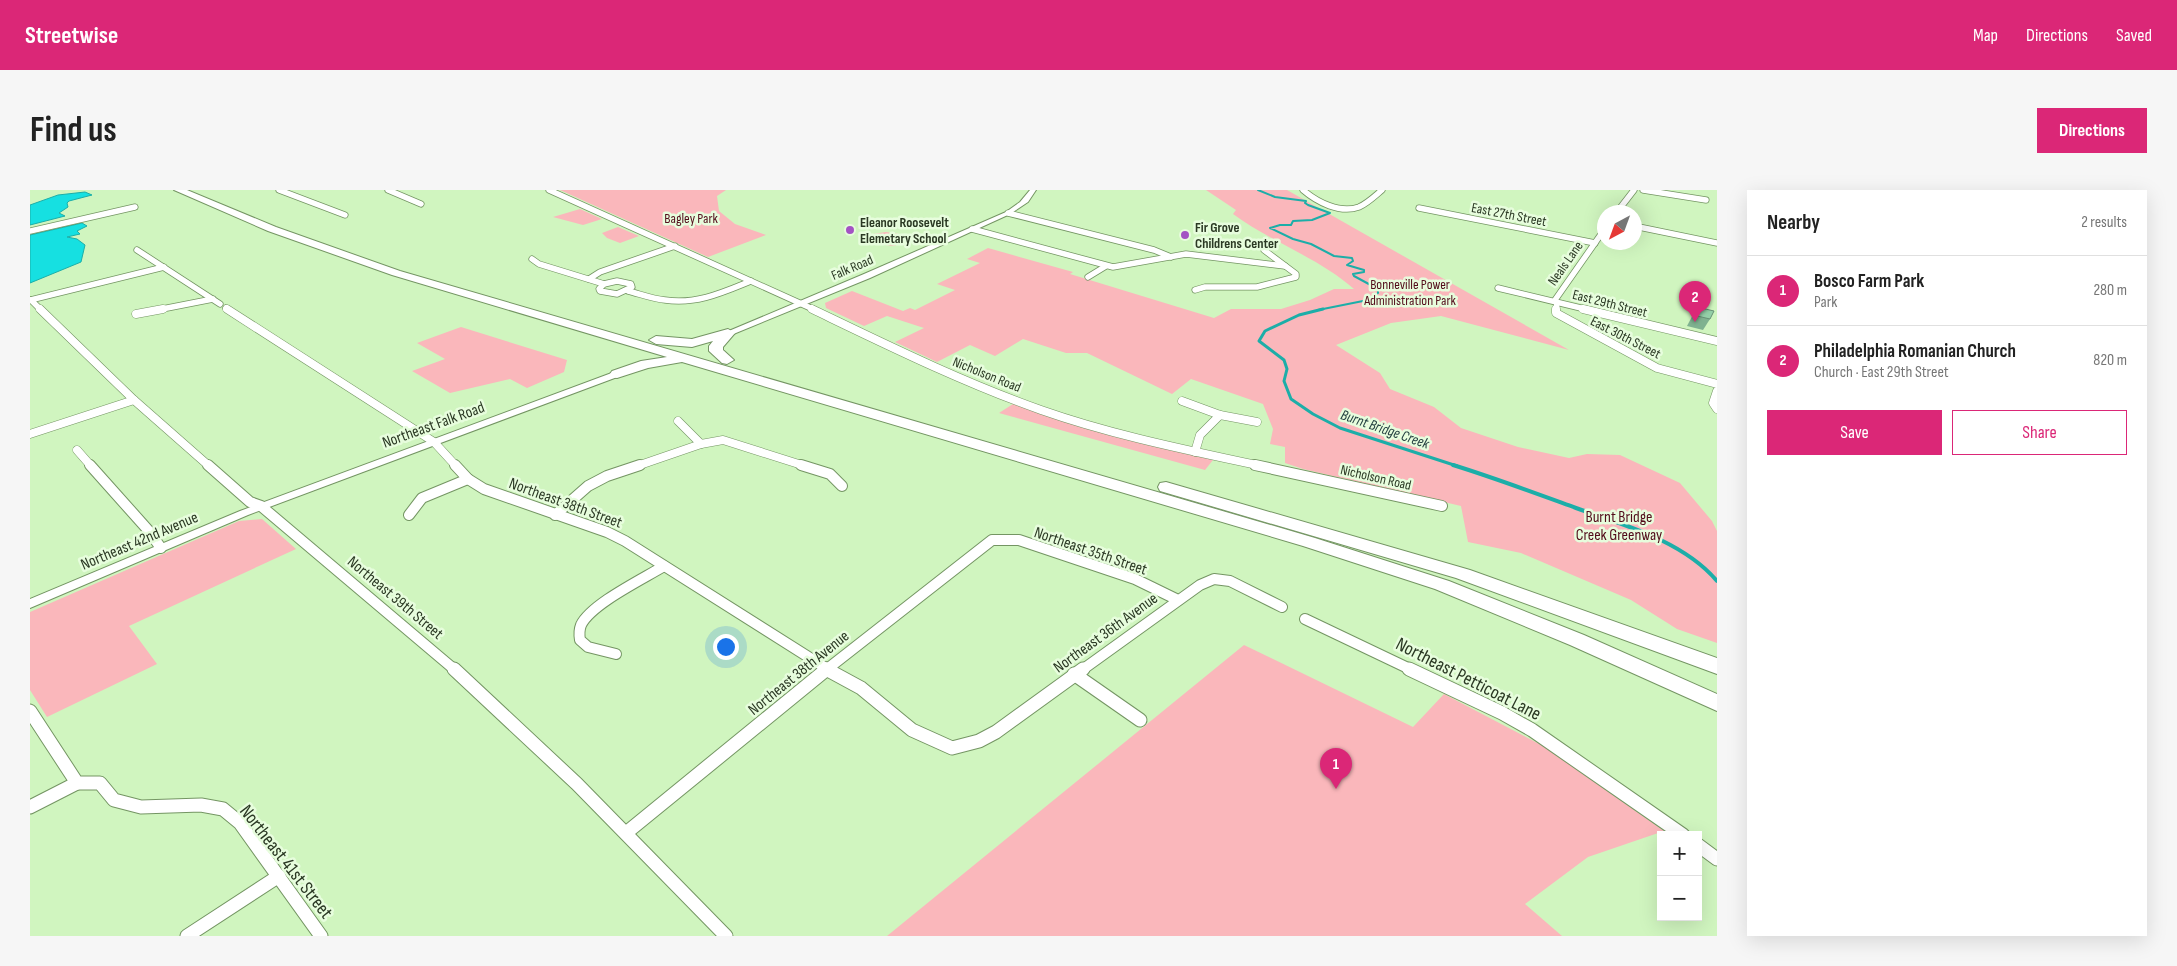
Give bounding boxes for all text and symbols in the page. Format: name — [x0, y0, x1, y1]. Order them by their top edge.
text: Streetwise — [25, 21, 118, 50]
text: Map — [1973, 25, 1998, 46]
text: Directions — [2026, 25, 2088, 46]
text: Saved — [2116, 25, 2152, 46]
button: Directions — [2037, 108, 2147, 153]
text: Find us — [30, 109, 117, 152]
street label: East 27th Street — [1470, 199, 1548, 230]
north arrow — [1597, 205, 1642, 250]
park label: Bagley Park — [664, 210, 718, 227]
text: Nearby — [1767, 210, 1820, 235]
text: 2 results — [2081, 213, 2127, 232]
place label: Eleanor Roosevelt Elemetary School — [860, 214, 949, 247]
place label: Fir Grove Childrens Center — [1195, 219, 1279, 252]
marker: Eleanor Roosevelt Elemetary School — [844, 224, 856, 236]
marker: Fir Grove Childrens Center — [1179, 229, 1191, 241]
street label: Neals Lane — [1544, 238, 1587, 289]
street label: Falk Road — [829, 251, 876, 284]
text: Bosco Farm Park — [1814, 270, 1924, 293]
park label: Bonneville Power Administration Park — [1363, 276, 1456, 309]
pin: 2 — [1679, 281, 1711, 322]
text: 1 — [1780, 281, 1786, 300]
text: 280 m — [2093, 281, 2127, 300]
street label: East 29th Street — [1571, 286, 1649, 321]
text: Park — [1814, 293, 1837, 312]
street label: East 30th Street — [1588, 312, 1664, 362]
text: Philadelphia Romanian Church — [1814, 340, 2016, 363]
text: 2 — [1779, 351, 1787, 370]
text: 820 m — [2093, 351, 2127, 370]
street label: Nicholson Road — [950, 353, 1024, 396]
text: Church · East 29th Street — [1814, 363, 1949, 382]
street label: Northeast Falk Road — [380, 398, 487, 453]
water label: Burnt Bridge Creek — [1338, 405, 1432, 454]
button: Save — [1767, 410, 1942, 455]
button: Share — [1952, 410, 2127, 455]
street label: Nicholson Road — [1339, 461, 1413, 494]
street label: Northeast 38th Street — [506, 474, 625, 533]
street label: Northeast 42nd Avenue — [78, 508, 201, 575]
park label: Burnt Bridge Creek Greenway — [1576, 508, 1662, 545]
street label: Northeast 35th Street — [1032, 523, 1150, 580]
street label: Northeast 39th Street — [343, 553, 447, 644]
street label: Northeast 36th Avenue — [1050, 589, 1162, 677]
street label: Northeast 38th Avenue — [745, 627, 853, 720]
street label: Northeast Petticoat Lane — [1392, 633, 1545, 726]
your location — [713, 634, 739, 660]
pin: 1 — [1320, 748, 1352, 789]
street label: Northeast 41st Street — [234, 800, 338, 924]
map controls — [1657, 831, 1702, 921]
button: + — [1657, 831, 1702, 876]
button: − — [1657, 876, 1702, 921]

